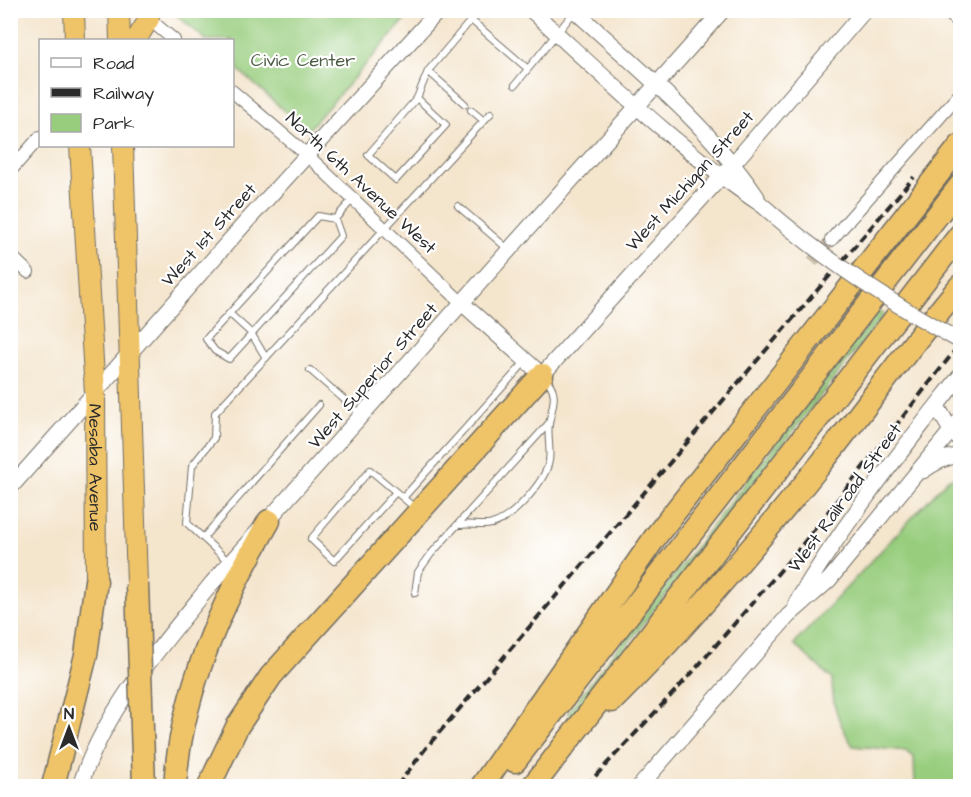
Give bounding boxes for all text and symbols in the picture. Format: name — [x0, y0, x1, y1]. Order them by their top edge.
legend — [39, 39, 234, 147]
park label: Civic Center — [251, 48, 355, 73]
text: Road — [93, 51, 134, 76]
text: Railway — [93, 81, 154, 107]
street label: West Michigan Street — [620, 105, 761, 257]
street label: North 6th Avenue West — [280, 106, 442, 260]
text: Park — [93, 111, 135, 136]
street label: West 1st Street — [156, 177, 263, 292]
street label: West Superior Street — [303, 297, 444, 454]
street label: Mesaba Avenue — [83, 404, 108, 532]
street label: West Railroad Street — [782, 418, 908, 578]
north arrow — [39, 698, 99, 758]
text: N — [64, 703, 74, 725]

